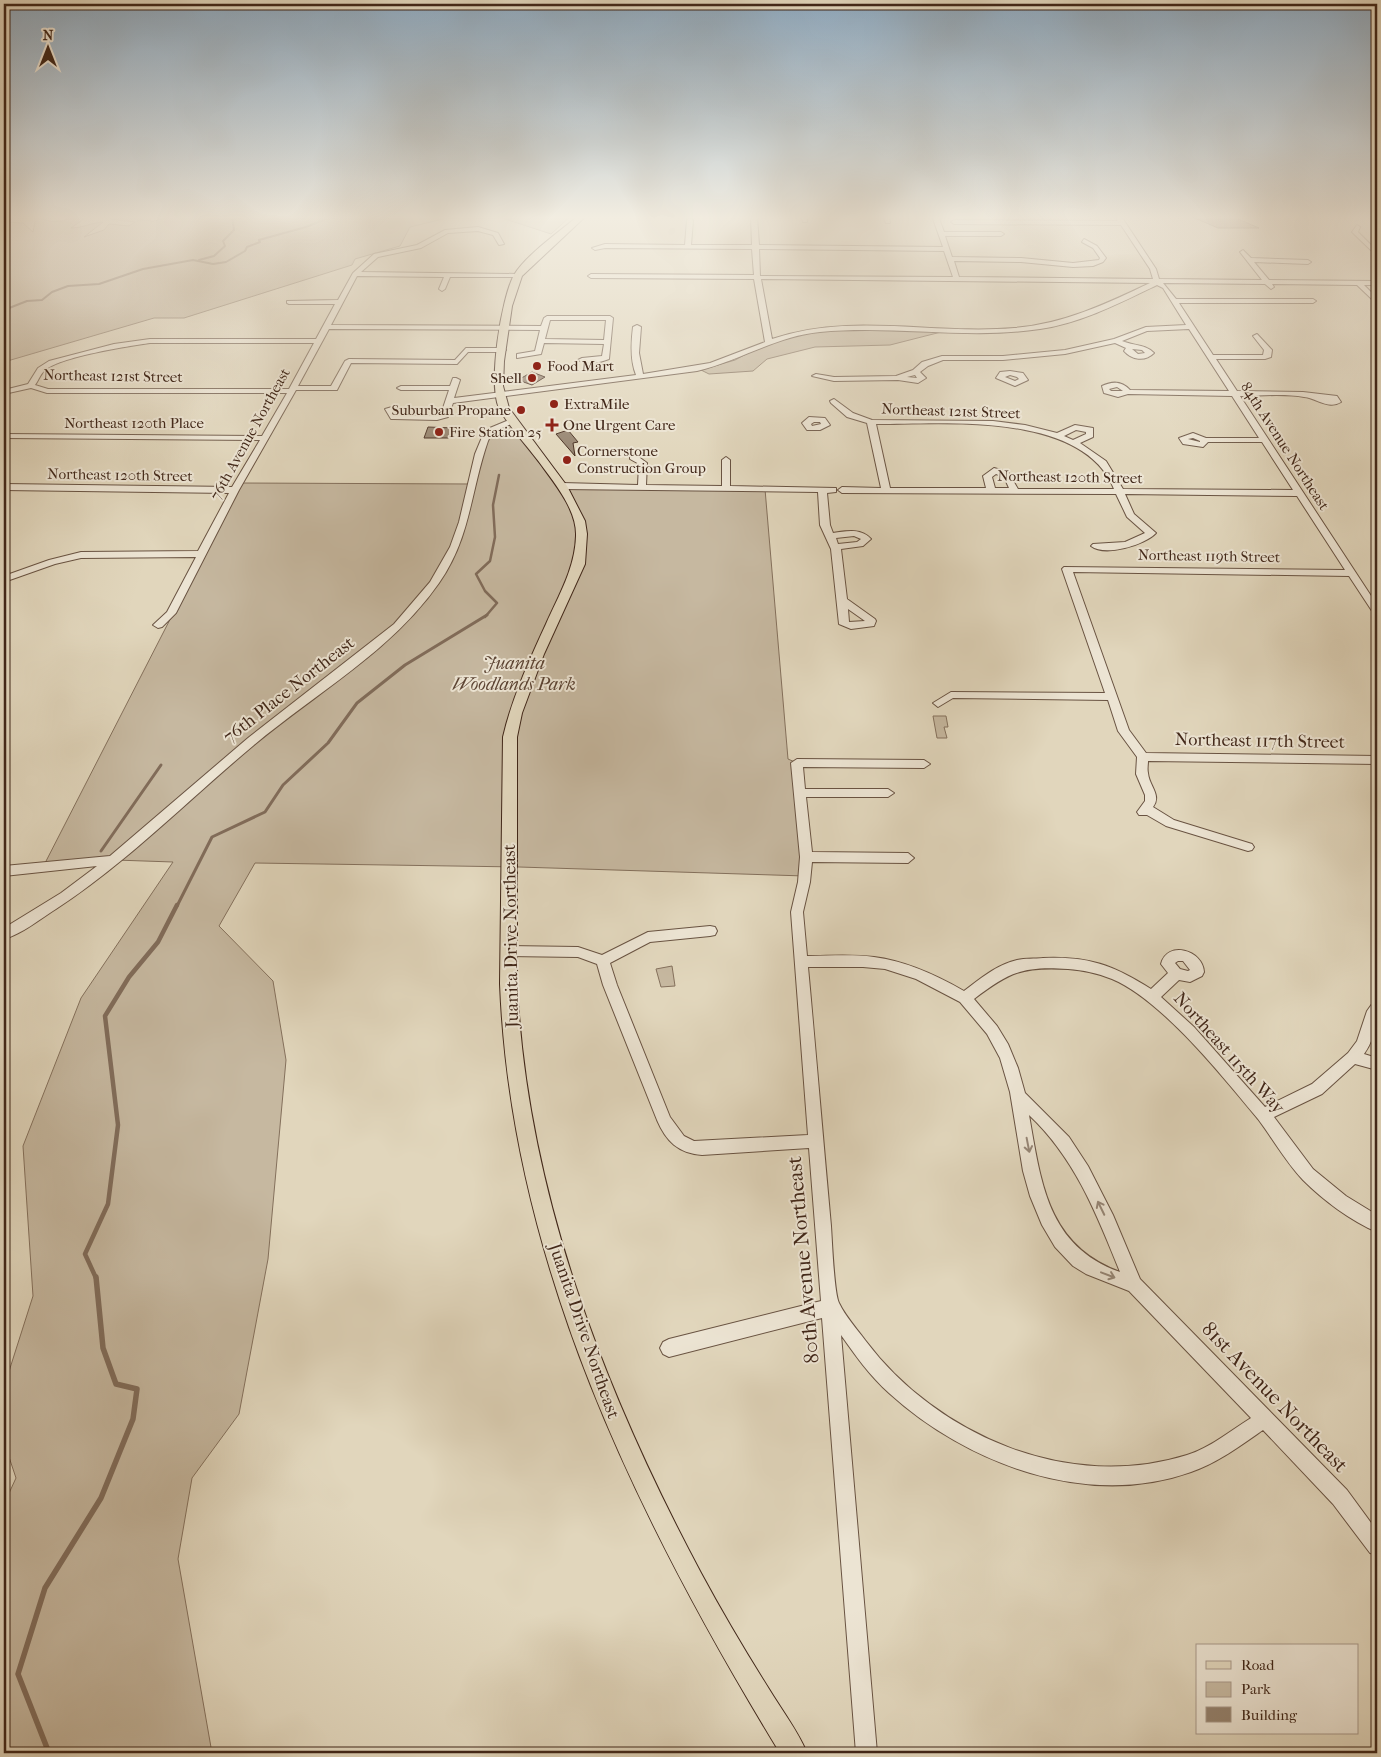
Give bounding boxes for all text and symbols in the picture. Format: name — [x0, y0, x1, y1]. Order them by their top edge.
north arrow — [22, 22, 72, 72]
text: N — [43, 27, 54, 44]
place label: Food Mart — [547, 357, 615, 375]
marker: Food Mart — [531, 360, 543, 372]
street label: 76th Avenue Northeast — [206, 364, 294, 503]
street label: Northeast 121st Street — [43, 366, 183, 386]
place label: Shell — [490, 369, 522, 387]
marker: Shell — [526, 372, 538, 384]
street label: 84th Avenue Northeast — [1237, 379, 1333, 514]
place label: ExtraMile — [564, 395, 630, 413]
marker: ExtraMile — [548, 398, 560, 410]
street label: Northeast 121st Street — [881, 400, 1022, 422]
place label: Suburban Propane — [391, 401, 512, 419]
marker: Suburban Propane — [515, 404, 527, 416]
street label: Northeast 120th Place — [64, 414, 204, 432]
place label: One Urgent Care — [563, 416, 676, 434]
marker: One Urgent Care — [545, 418, 559, 432]
place label: Fire Station 25 — [449, 423, 542, 441]
marker: Fire Station 25 — [433, 426, 445, 438]
place label: Cornerstone Construction Group — [577, 442, 706, 477]
marker: Cornerstone Construction Group — [561, 454, 573, 466]
street label: Northeast 120th Street — [47, 465, 193, 485]
street label: Northeast 120th Street — [997, 467, 1143, 487]
street label: Northeast 119th Street — [1138, 546, 1281, 566]
street label: 76th Place Northeast — [219, 632, 359, 748]
park label: Juanita Woodlands Park — [452, 653, 576, 695]
street label: Northeast 117th Street — [1175, 729, 1346, 753]
street label: Juanita Drive Northeast — [499, 843, 523, 1030]
street label: Northeast 115th Way — [1169, 988, 1290, 1119]
one-way arrow — [1023, 1137, 1033, 1153]
street label: 80th Avenue Northeast — [782, 1155, 824, 1365]
one-way arrow — [1096, 1201, 1105, 1216]
street label: Juanita Drive Northeast — [543, 1239, 624, 1422]
one-way arrow — [1100, 1271, 1115, 1280]
street label: 81st Avenue Northeast — [1197, 1317, 1353, 1478]
legend — [1196, 1644, 1358, 1734]
text: Road — [1241, 1656, 1275, 1674]
text: Park — [1241, 1680, 1271, 1698]
text: Building — [1241, 1706, 1298, 1724]

